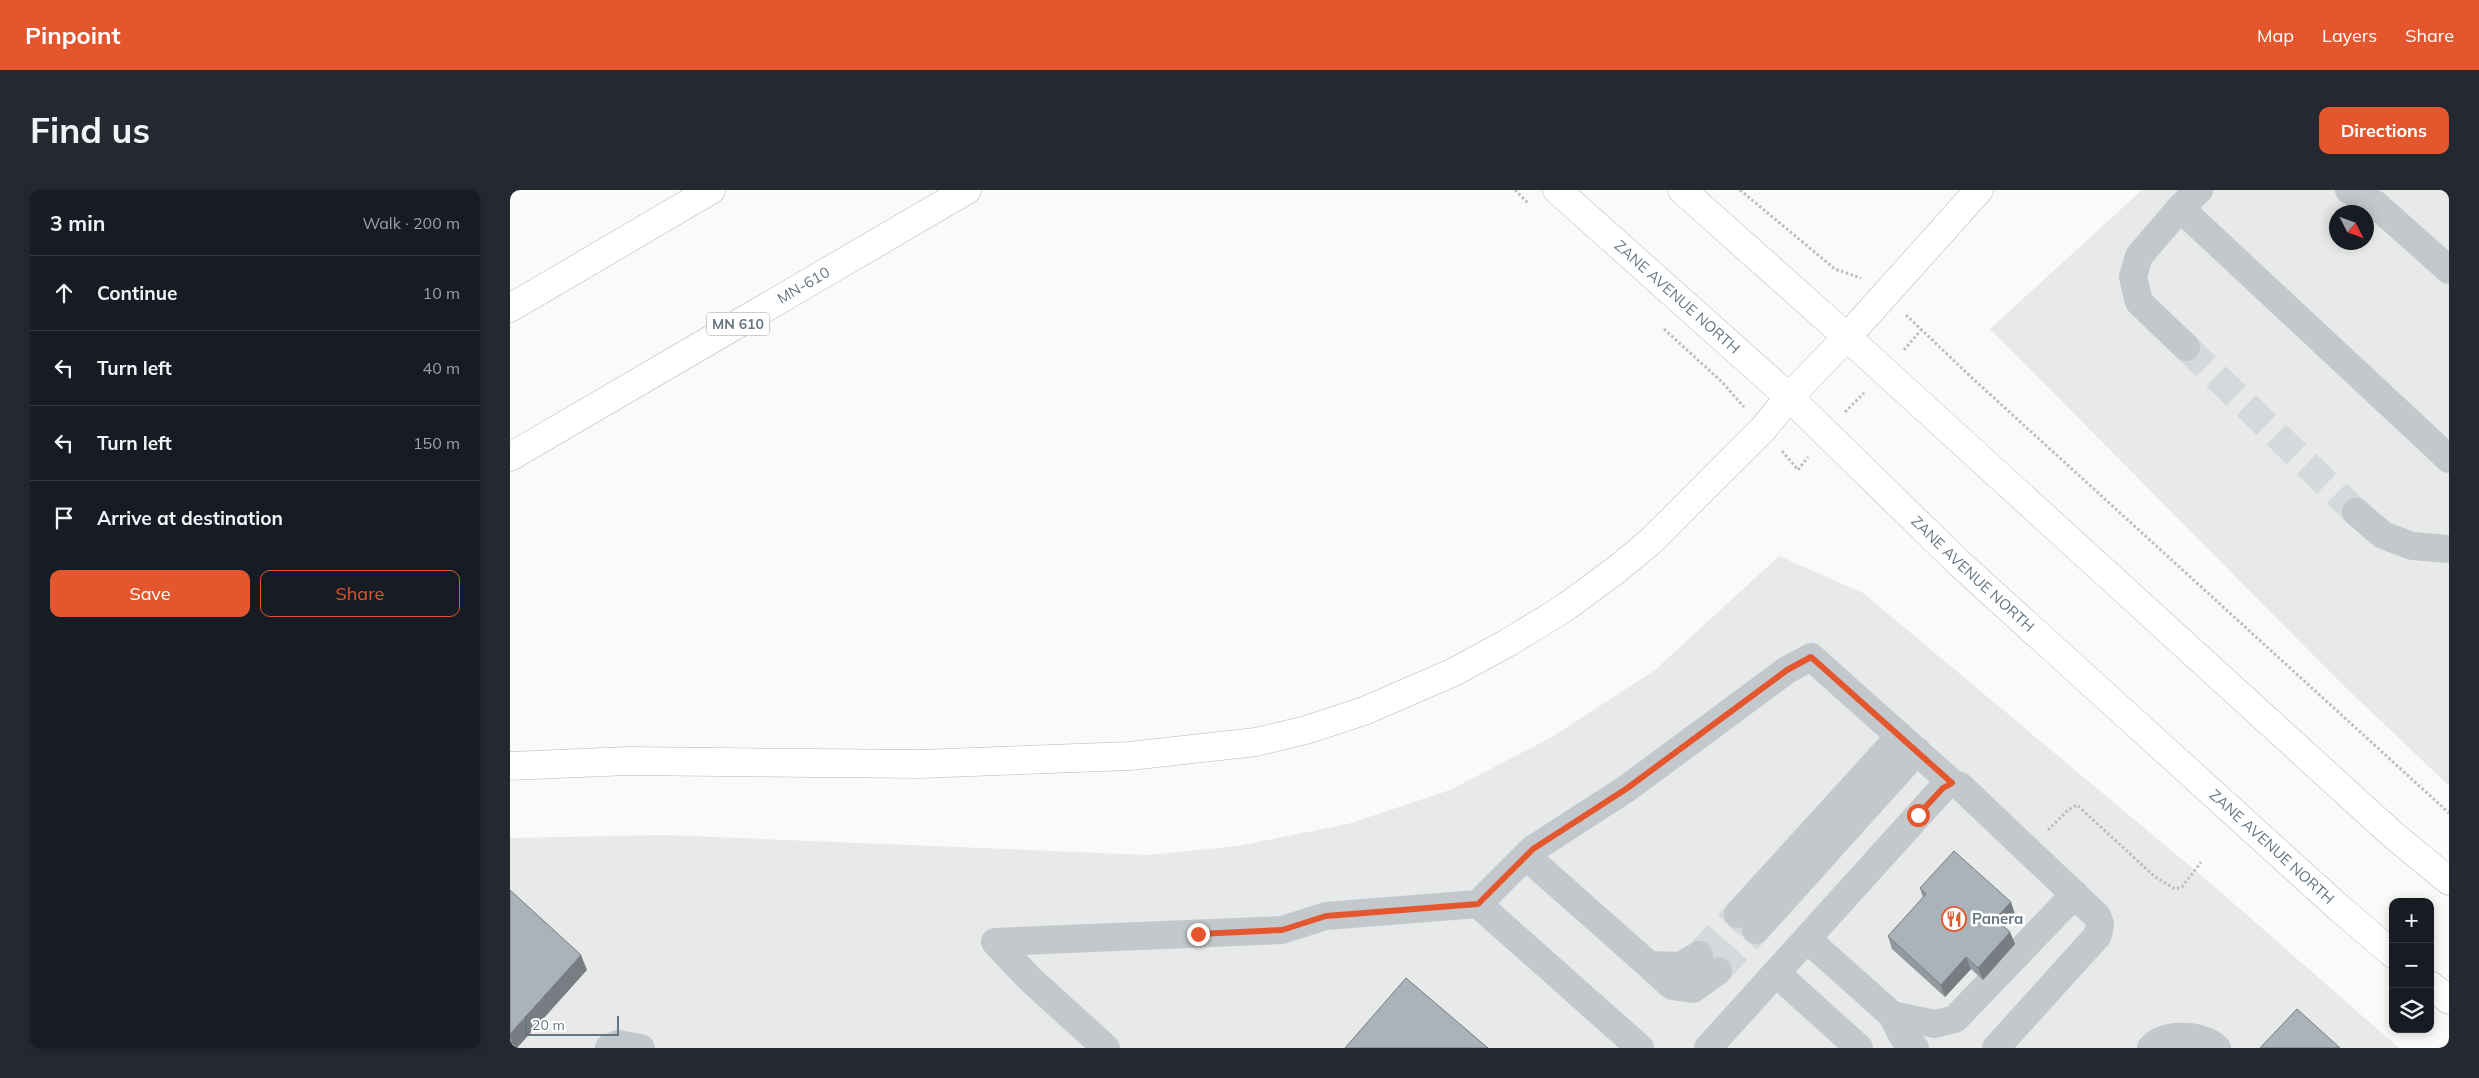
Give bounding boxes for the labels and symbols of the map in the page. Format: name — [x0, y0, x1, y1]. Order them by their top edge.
north arrow — [2329, 205, 2374, 250]
street label: ZANE AVENUE NORTH — [1611, 236, 1744, 358]
street label: MN-610 — [774, 262, 833, 308]
road number: MN 610 — [707, 312, 769, 336]
street label: ZANE AVENUE NORTH — [1907, 512, 2039, 636]
street label: ZANE AVENUE NORTH — [2206, 785, 2338, 908]
route start — [1907, 804, 1930, 827]
restaurant icon: Panera — [1941, 906, 1967, 932]
place label: Panera — [1972, 909, 2023, 928]
route end — [1187, 923, 1210, 946]
scale bar — [525, 1013, 619, 1036]

